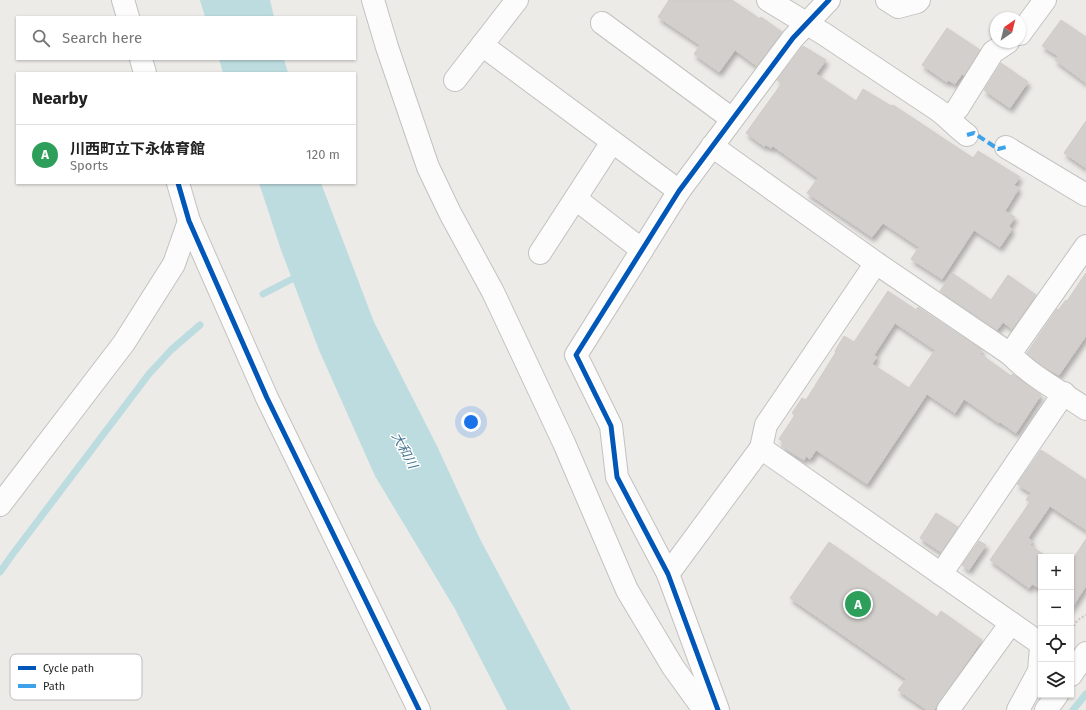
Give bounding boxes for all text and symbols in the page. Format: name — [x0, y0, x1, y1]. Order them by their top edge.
north arrow — [990, 12, 1026, 48]
search box — [16, 16, 356, 60]
icon: search — [30, 27, 52, 49]
text: Search here — [62, 29, 142, 47]
text: Nearby — [32, 88, 87, 109]
text: 川西町立下永体育館 — [70, 140, 205, 158]
text: A — [41, 147, 49, 162]
text: 120 m — [306, 147, 340, 162]
text: Sports — [70, 158, 108, 173]
your location — [461, 412, 481, 432]
water label: 大和川 — [389, 429, 421, 473]
map controls — [1038, 554, 1074, 698]
button: + — [1038, 554, 1074, 590]
pin: A — [845, 589, 871, 619]
button: − — [1038, 590, 1074, 626]
button: locate — [1038, 626, 1074, 662]
legend — [10, 654, 142, 700]
text: Cycle path — [43, 662, 94, 675]
button: layers — [1038, 662, 1074, 698]
text: Path — [43, 680, 65, 693]

